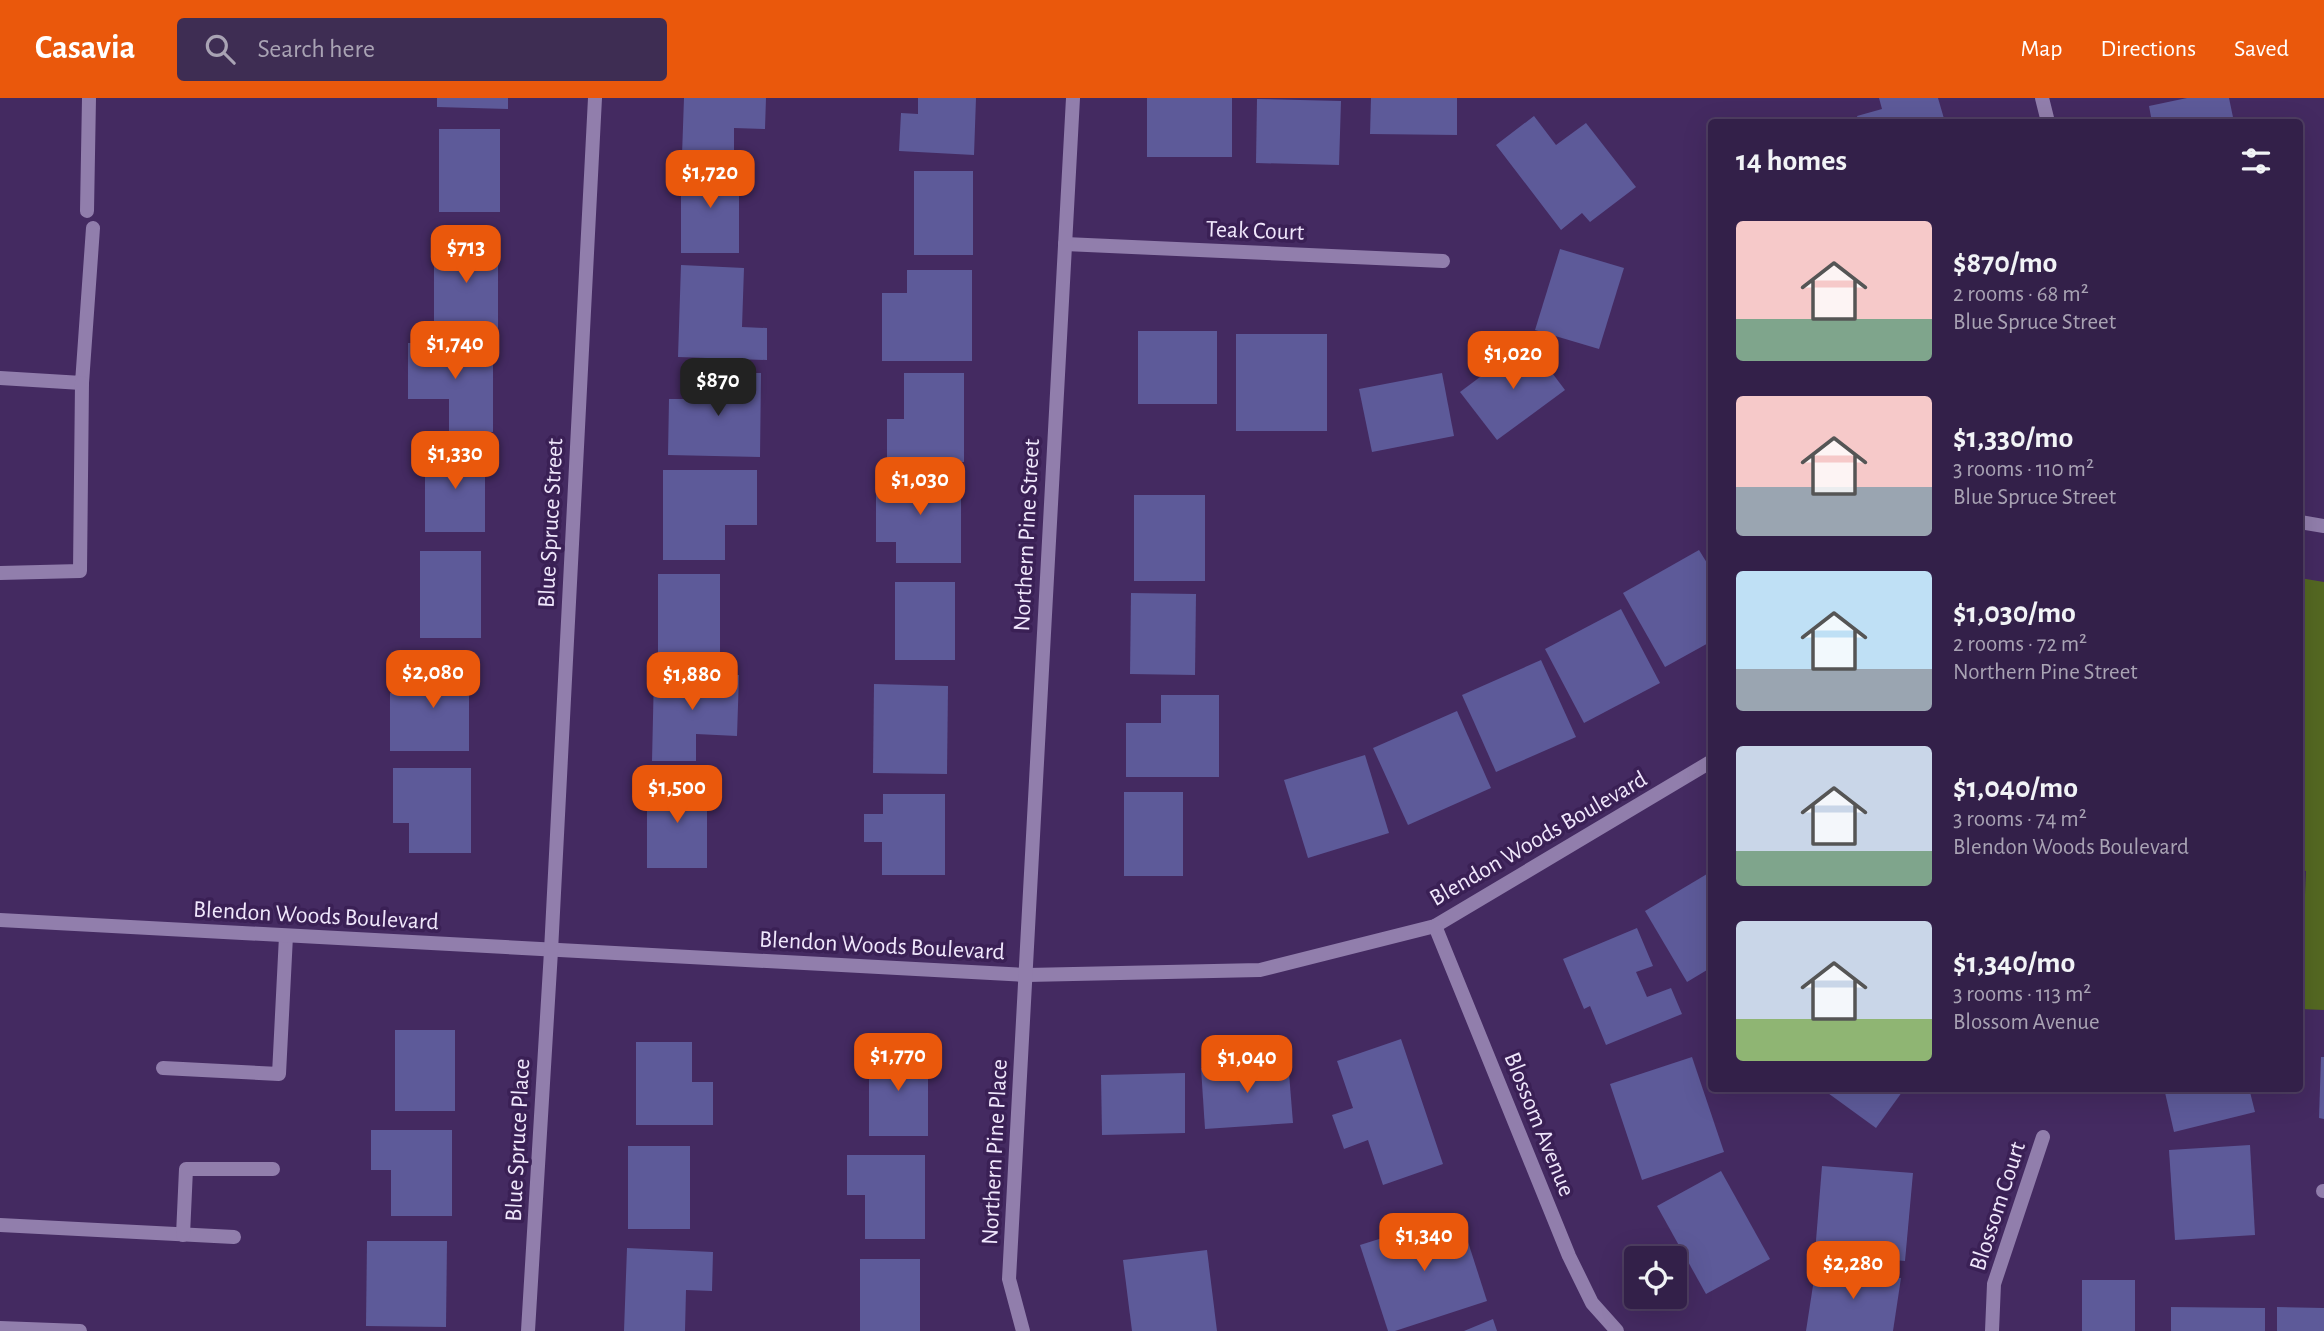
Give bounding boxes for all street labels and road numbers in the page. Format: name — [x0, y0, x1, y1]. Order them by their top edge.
street label: Teak Court — [1205, 217, 1305, 245]
street label: Blue Spruce Street — [535, 437, 567, 609]
street label: Northern Pine Street — [1010, 438, 1044, 632]
street label: Blendon Woods Boulevard — [1426, 767, 1651, 911]
street label: Blendon Woods Boulevard — [192, 898, 440, 934]
street label: Blendon Woods Boulevard — [758, 928, 1006, 964]
street label: Blossom Avenue — [1499, 1049, 1579, 1200]
street label: Blue Spruce Place — [502, 1058, 534, 1222]
street label: Northern Pine Place — [978, 1059, 1012, 1246]
street label: Blossom Court — [1966, 1138, 2030, 1274]

